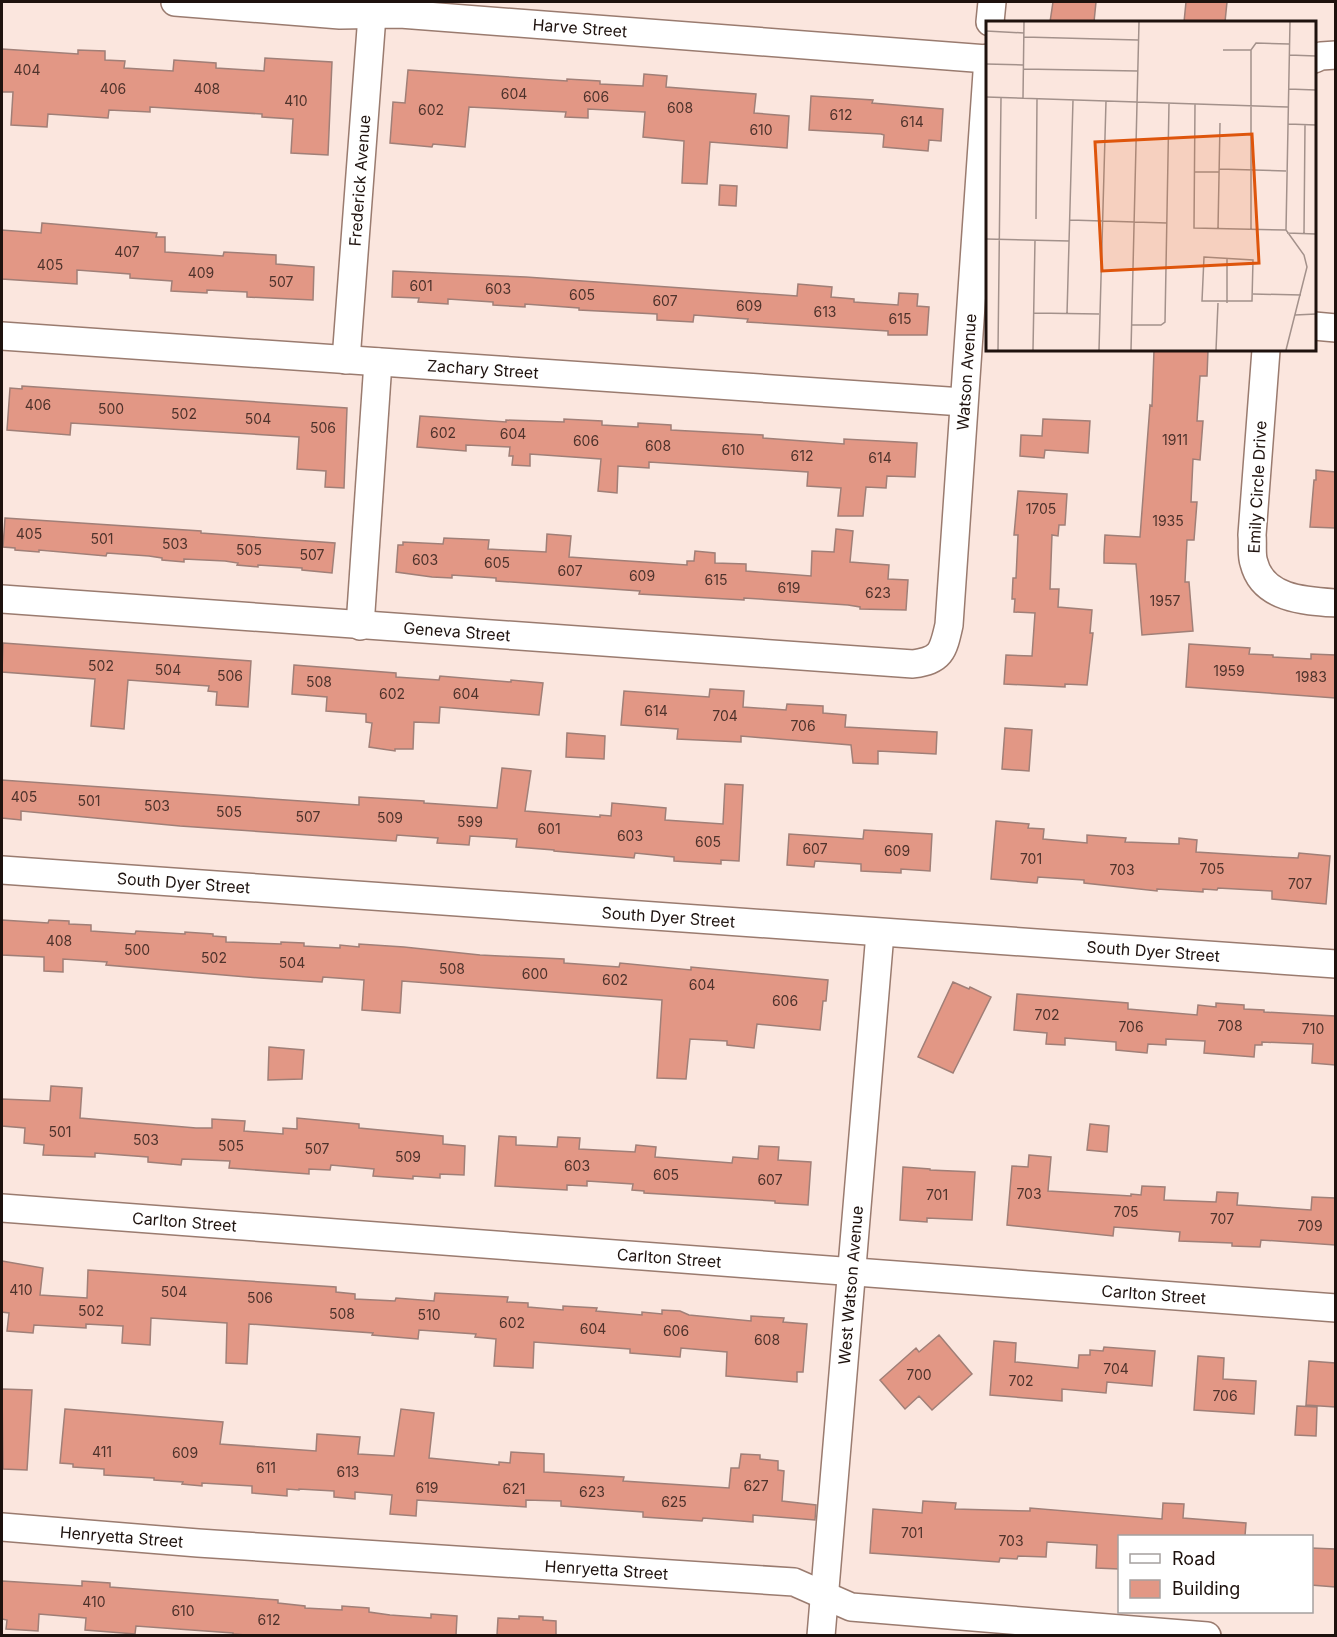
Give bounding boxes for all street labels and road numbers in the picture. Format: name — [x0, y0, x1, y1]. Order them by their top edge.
street label: Harve Street — [532, 14, 628, 41]
street label: Frederick Avenue — [345, 114, 374, 247]
street label: Watson Avenue — [952, 313, 980, 431]
street label: Zachary Street — [427, 355, 539, 383]
street label: Emily Circle Drive — [1244, 420, 1270, 554]
street label: Geneva Street — [403, 618, 511, 645]
street label: South Dyer Street — [116, 868, 251, 897]
street label: South Dyer Street — [601, 902, 736, 932]
street label: South Dyer Street — [1086, 936, 1221, 966]
street label: West Watson Avenue — [834, 1205, 867, 1366]
street label: Carlton Street — [131, 1208, 238, 1236]
street label: Carlton Street — [616, 1244, 722, 1272]
street label: Carlton Street — [1101, 1280, 1207, 1308]
street label: Henryetta Street — [59, 1522, 184, 1552]
street label: Henryetta Street — [544, 1556, 669, 1584]

